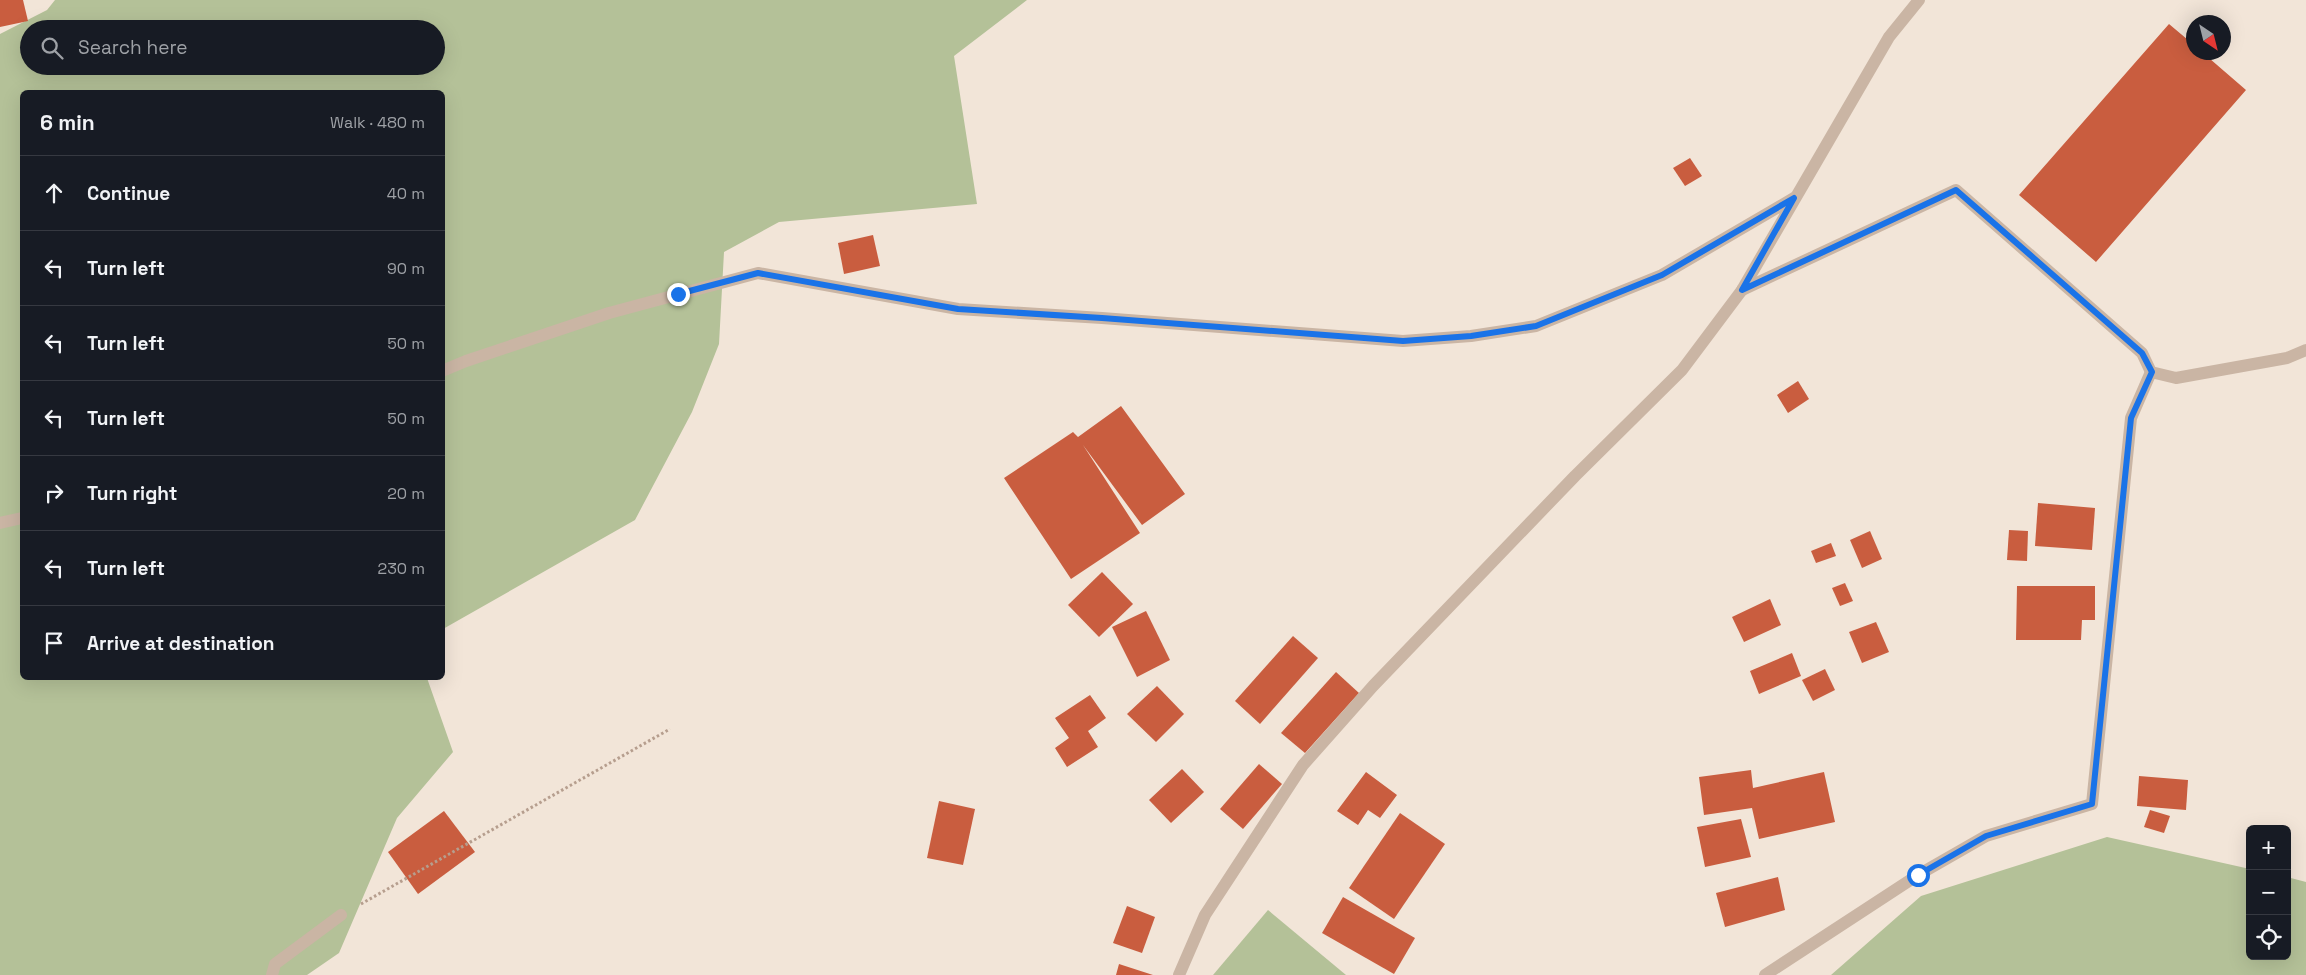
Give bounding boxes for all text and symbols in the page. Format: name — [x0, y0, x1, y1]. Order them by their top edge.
north arrow — [2186, 15, 2231, 60]
search box — [20, 20, 445, 75]
icon: search — [38, 34, 66, 62]
text: Search here — [78, 35, 188, 60]
text: 6 min — [40, 109, 95, 136]
text: Walk · 480 m — [330, 112, 425, 133]
icon: ahead — [40, 179, 68, 207]
text: Continue — [87, 181, 170, 206]
text: 40 m — [387, 183, 425, 204]
icon: left — [40, 254, 68, 282]
text: Turn left — [87, 256, 165, 281]
text: 90 m — [387, 258, 425, 279]
route end — [667, 283, 690, 306]
icon: left — [40, 329, 68, 357]
text: Turn left — [87, 331, 165, 356]
text: 50 m — [387, 333, 425, 354]
icon: left — [40, 404, 68, 432]
text: Turn left — [87, 406, 165, 431]
text: 50 m — [387, 408, 425, 429]
icon: right — [40, 479, 68, 507]
text: Turn right — [87, 481, 177, 506]
text: 20 m — [387, 483, 425, 504]
icon: left — [40, 554, 68, 582]
text: Turn left — [87, 556, 165, 581]
text: 230 m — [378, 558, 425, 579]
icon: arrive — [40, 629, 68, 657]
text: Arrive at destination — [87, 631, 275, 656]
map controls — [2246, 825, 2291, 960]
button: + — [2246, 825, 2291, 870]
route start — [1907, 864, 1930, 887]
button: − — [2246, 870, 2291, 915]
button: locate — [2246, 915, 2291, 960]

